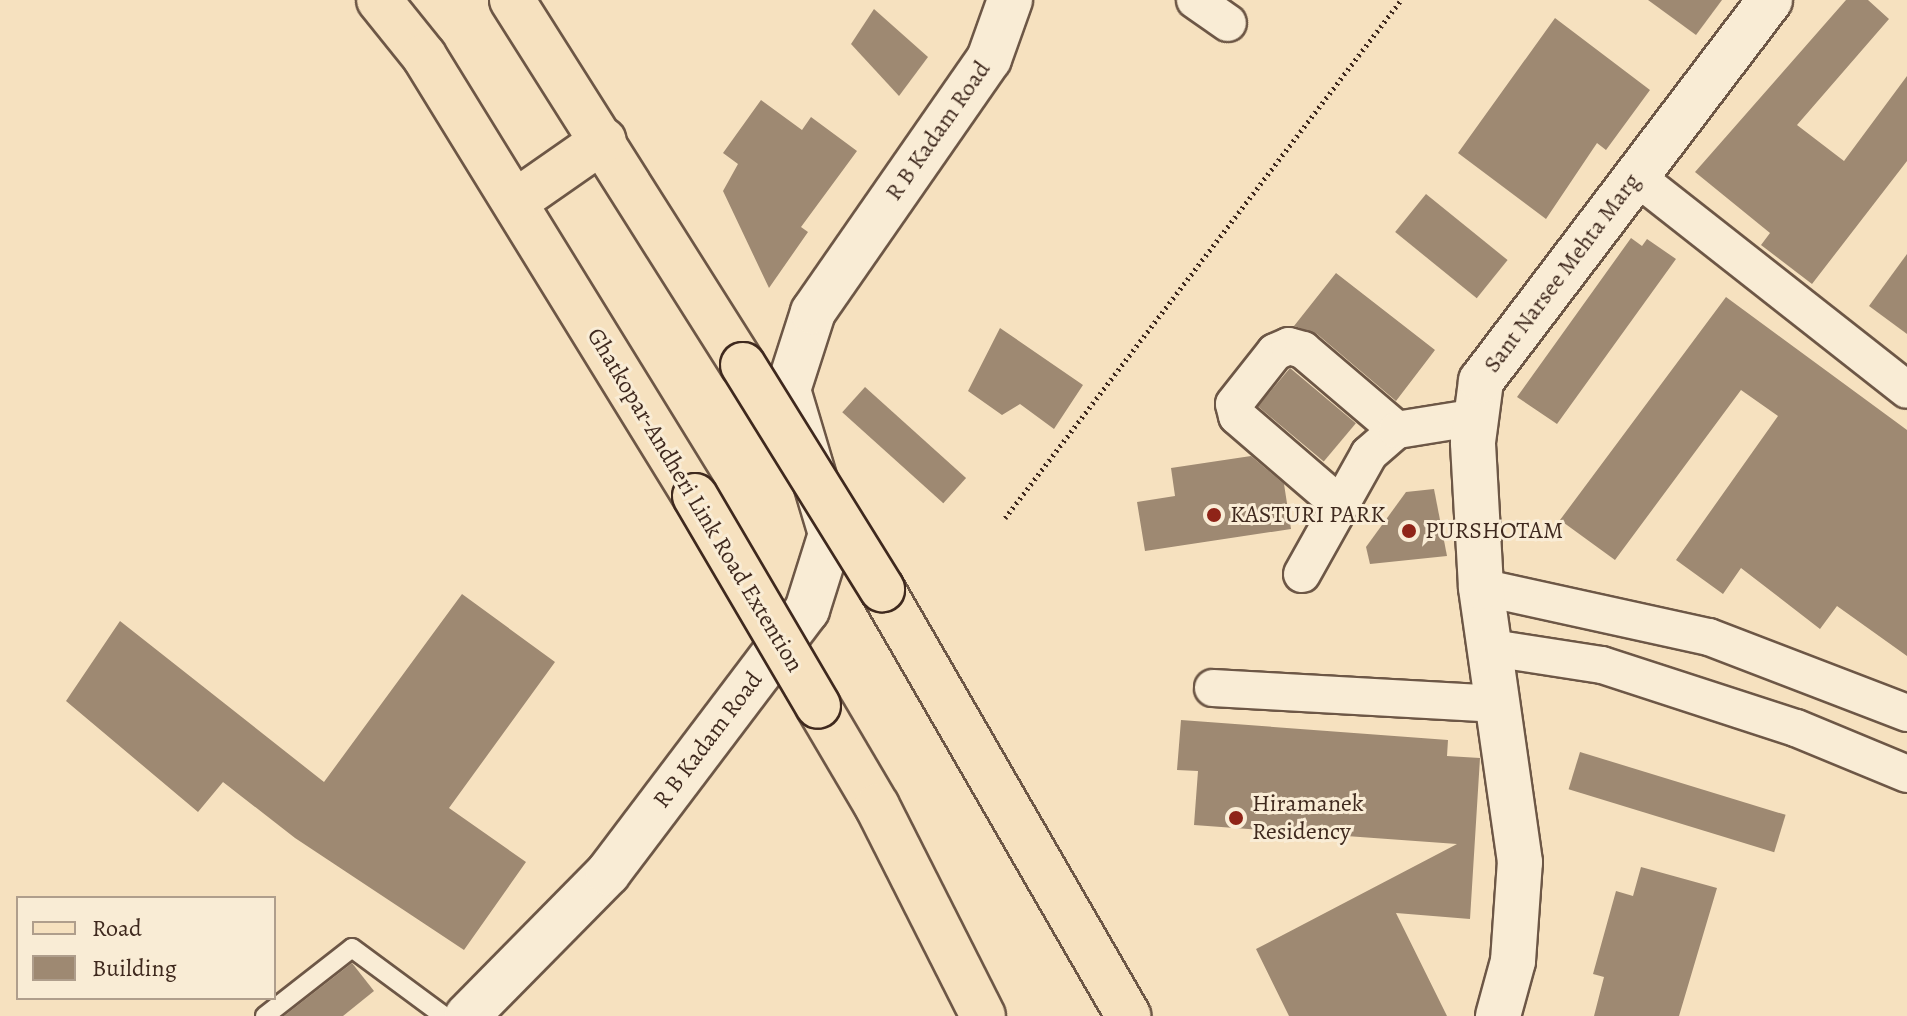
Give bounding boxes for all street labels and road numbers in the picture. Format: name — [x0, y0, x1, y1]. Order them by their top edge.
street label: R B Kadam Road — [879, 56, 997, 206]
street label: Sant Narsee Mehta Marg — [1478, 168, 1646, 378]
street label: Ghatkopar-Andheri Link Road Extention — [581, 323, 809, 677]
street label: R B Kadam Road — [647, 666, 769, 814]

